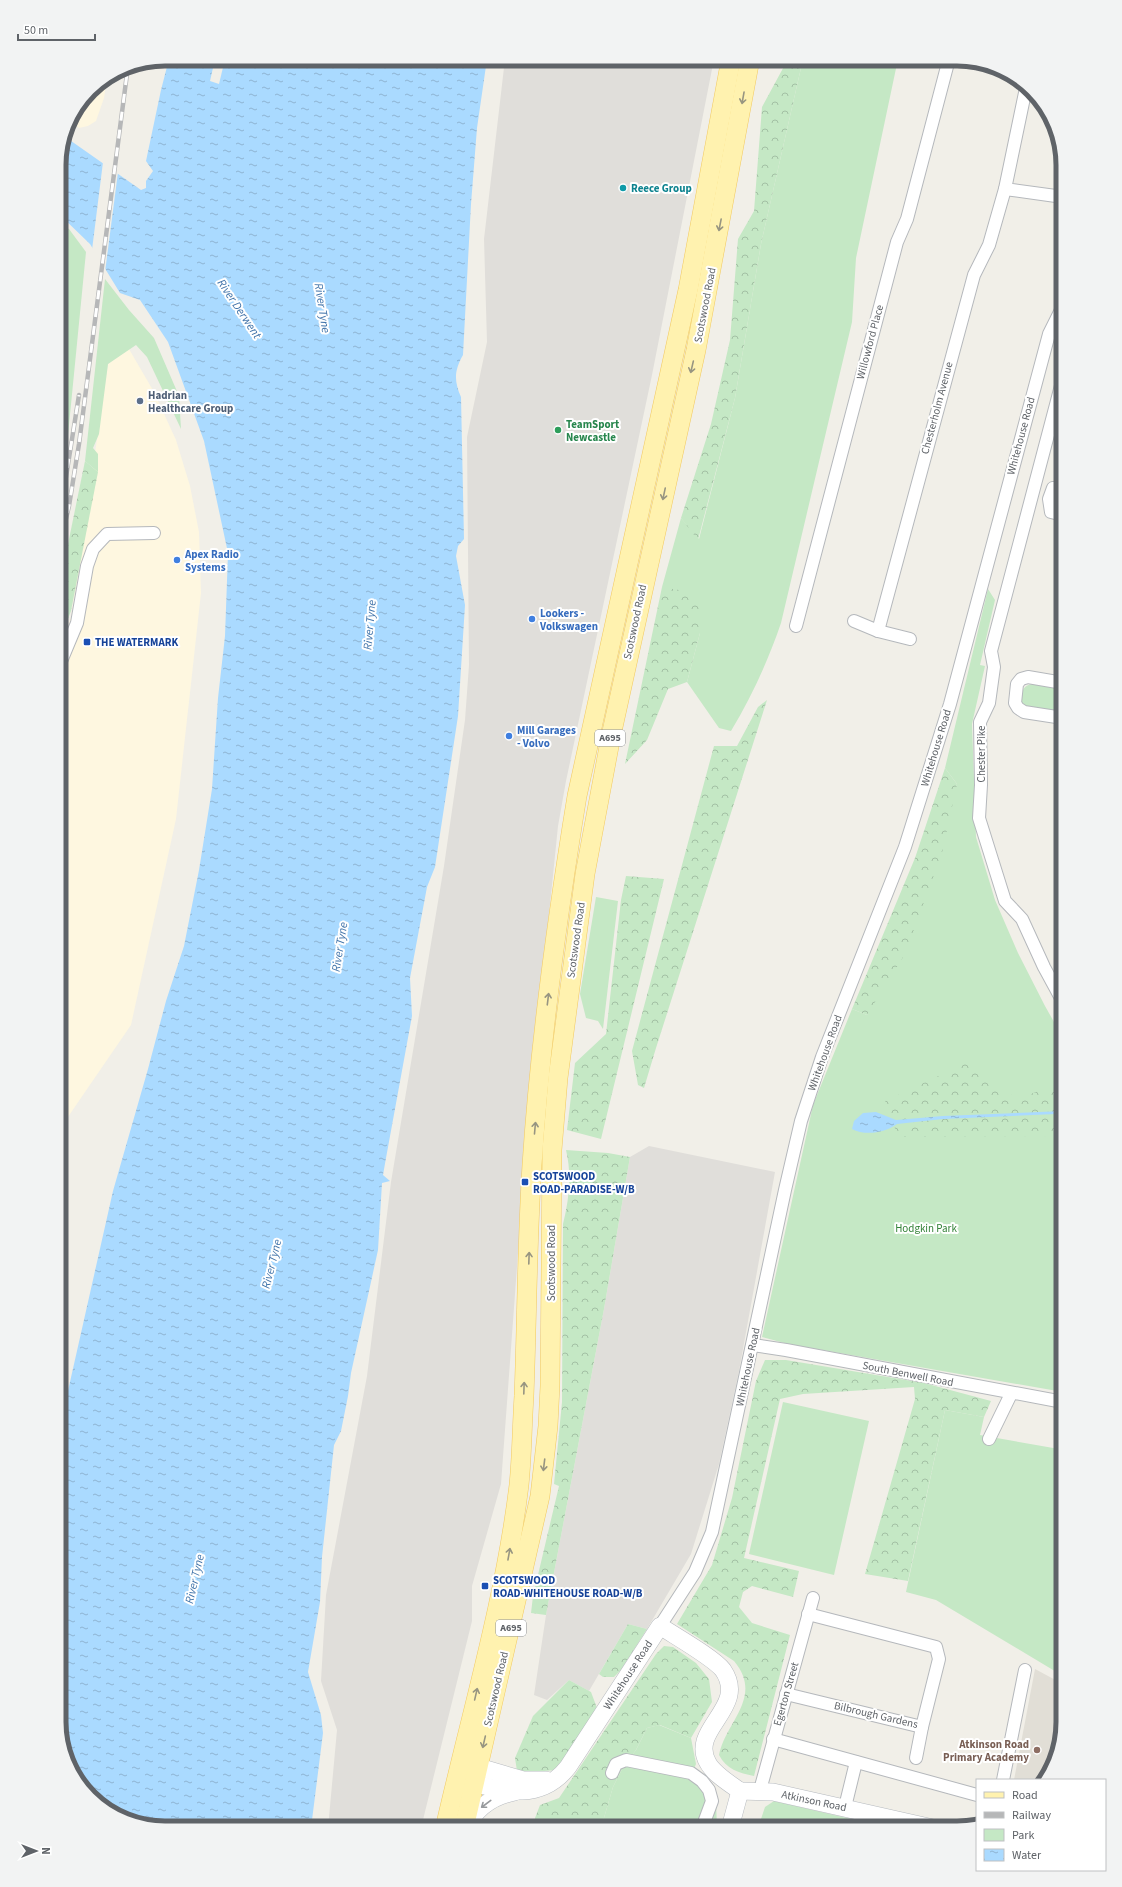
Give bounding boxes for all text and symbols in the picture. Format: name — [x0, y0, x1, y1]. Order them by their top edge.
scale bar — [18, 16, 95, 42]
text: 50 m — [24, 22, 48, 39]
one-way arrow — [739, 91, 747, 104]
place label: Reece Group — [631, 181, 692, 196]
marker: Reece Group — [618, 183, 628, 193]
one-way arrow — [716, 219, 724, 232]
street label: Scotswood Road — [690, 266, 720, 344]
water label: River Derwent — [213, 276, 266, 343]
water label: River Tyne — [310, 282, 334, 334]
street label: Willowford Place — [853, 303, 887, 381]
one-way arrow — [688, 360, 696, 373]
street label: Chesterholm Avenue — [917, 360, 957, 456]
place label: Hadrian Healthcare Group — [148, 388, 233, 416]
street label: Whitehouse Road — [1003, 395, 1039, 477]
marker: Hadrian Healthcare Group — [135, 396, 145, 406]
place label: TeamSport Newcastle — [566, 417, 620, 445]
marker: TeamSport Newcastle — [553, 425, 563, 435]
one-way arrow — [659, 487, 667, 500]
place label: Apex Radio Systems — [184, 547, 239, 575]
marker: Apex Radio Systems — [172, 555, 182, 565]
street label: Scotswood Road — [620, 583, 650, 661]
water label: River Tyne — [359, 599, 381, 651]
place label: Lookers - Volkswagen — [539, 606, 598, 634]
marker: Lookers - Volkswagen — [527, 614, 537, 624]
place label: THE WATERMARK — [95, 635, 179, 650]
marker: THE WATERMARK — [82, 637, 92, 647]
street label: Whitehouse Road — [917, 707, 955, 789]
place label: Mill Garages - Volvo — [517, 723, 576, 751]
street label: Chester Pike — [974, 725, 989, 782]
road number: A695 — [595, 730, 625, 746]
marker: Mill Garages - Volvo — [504, 731, 514, 741]
street label: Scotswood Road — [563, 901, 589, 979]
water label: River Tyne — [328, 921, 352, 973]
one-way arrow — [544, 993, 552, 1006]
street label: Whitehouse Road — [804, 1013, 846, 1093]
one-way arrow — [531, 1122, 538, 1135]
place label: SCOTSWOOD ROAD-PARADISE-W/B — [533, 1169, 635, 1197]
marker: SCOTSWOOD ROAD-PARADISE-W/B — [520, 1177, 530, 1187]
park label: Hodgkin Park — [895, 1221, 957, 1236]
street label: Scotswood Road — [544, 1225, 559, 1301]
water label: River Tyne — [258, 1237, 286, 1290]
one-way arrow — [525, 1252, 532, 1265]
street label: Whitehouse Road — [732, 1326, 764, 1408]
street label: South Benwell Road — [861, 1358, 955, 1390]
one-way arrow — [520, 1382, 528, 1395]
one-way arrow — [540, 1458, 548, 1471]
one-way arrow — [505, 1548, 513, 1561]
water label: River Tyne — [181, 1552, 209, 1605]
place label: SCOTSWOOD ROAD-WHITEHOUSE ROAD-W/B — [493, 1573, 643, 1601]
marker: SCOTSWOOD ROAD-WHITEHOUSE ROAD-W/B — [480, 1581, 490, 1591]
road number: A695 — [496, 1620, 526, 1636]
street label: Whitehouse Road — [600, 1637, 656, 1713]
street label: Scotswood Road — [480, 1650, 512, 1728]
street label: Egerton Street — [770, 1660, 802, 1728]
one-way arrow — [473, 1688, 481, 1701]
street label: Bilbrough Gardens — [833, 1698, 920, 1732]
one-way arrow — [479, 1735, 487, 1748]
place label: Atkinson Road Primary Academy — [943, 1737, 1029, 1765]
marker: Atkinson Road Primary Academy — [1032, 1745, 1042, 1755]
legend — [976, 1779, 1106, 1871]
street label: Atkinson Road — [780, 1787, 848, 1815]
text: Road — [1012, 1787, 1038, 1804]
one-way arrow — [481, 1800, 492, 1808]
text: Railway — [1012, 1807, 1051, 1824]
text: Park — [1012, 1827, 1034, 1844]
north arrow — [16, 1831, 56, 1871]
text: N — [38, 1847, 53, 1855]
text: Water — [1012, 1847, 1042, 1864]

